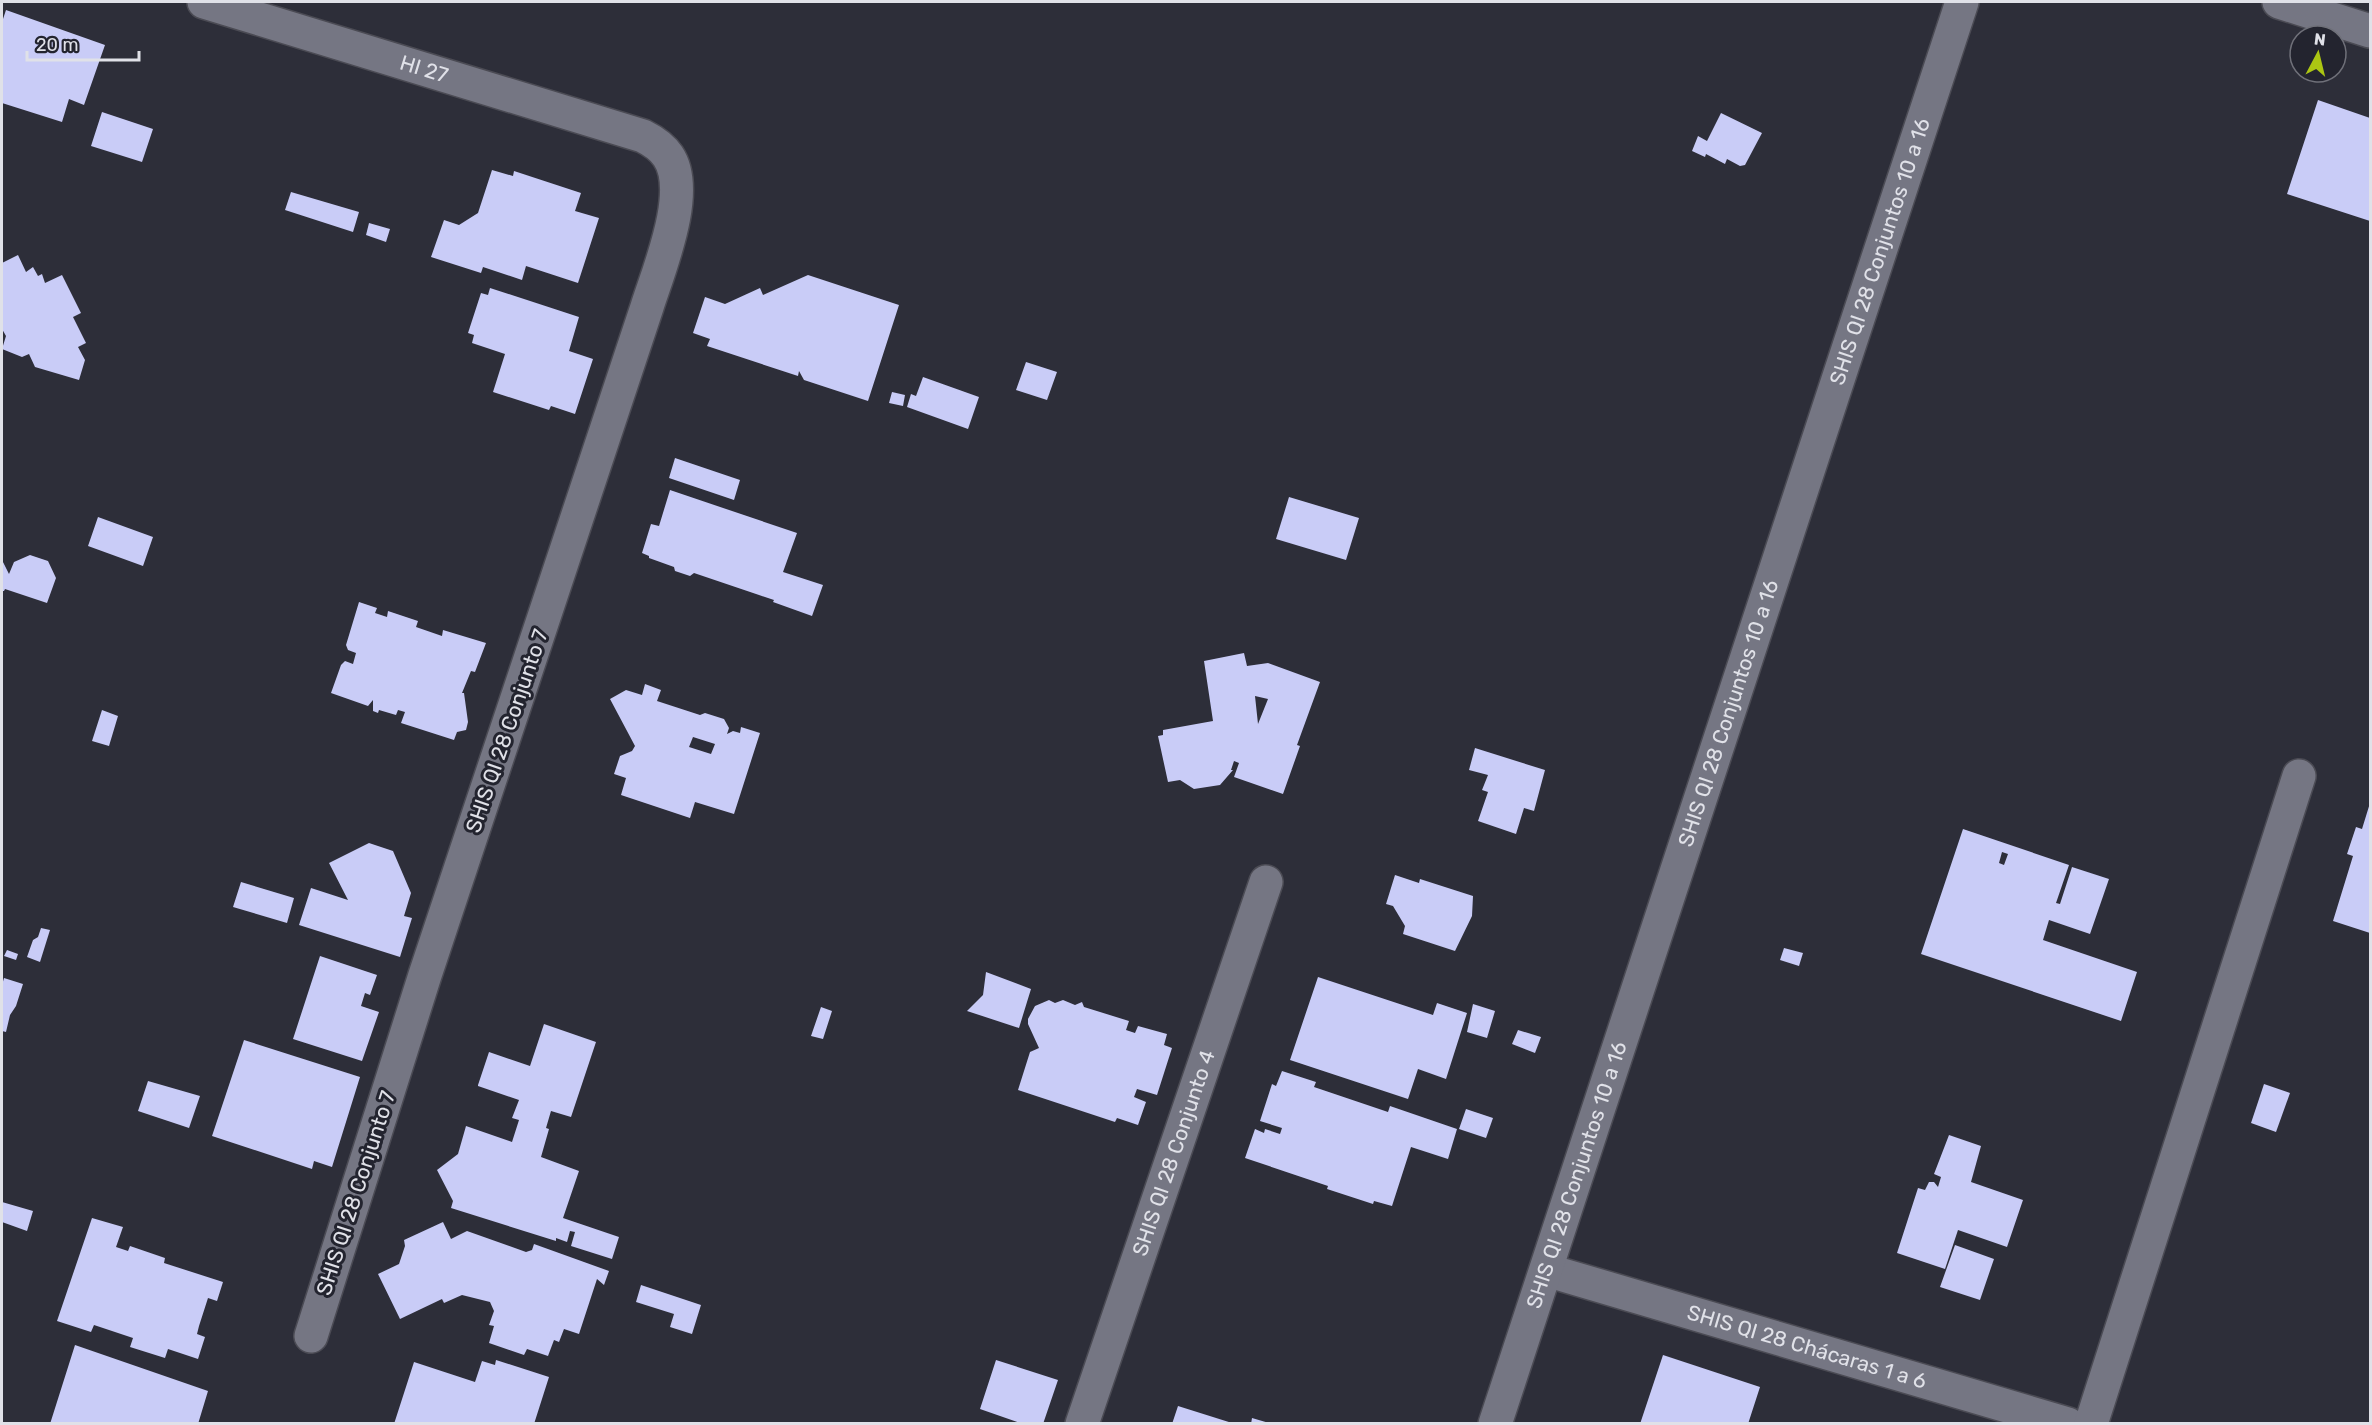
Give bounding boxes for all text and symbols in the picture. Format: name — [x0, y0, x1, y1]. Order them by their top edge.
scale bar — [27, 24, 140, 62]
north arrow — [2288, 24, 2348, 84]
text: N — [2313, 29, 2327, 50]
text: 20 m — [36, 34, 78, 56]
street label: HI 27 — [397, 50, 451, 88]
street label: SHIS QI 28 Conjuntos 10 a 16 — [1824, 115, 1935, 388]
street label: SHIS QI 28 Conjuntos 10 a 16 — [1672, 577, 1783, 850]
street label: SHIS QI 28 Conjunto 7 — [460, 626, 553, 836]
street label: SHIS QI 28 Conjuntos 10 a 16 — [1521, 1038, 1632, 1312]
street label: SHIS QI 28 Conjunto 4 — [1127, 1047, 1220, 1259]
street label: SHIS QI 28 Conjunto 7 — [311, 1087, 400, 1298]
street label: SHIS QI 28 Chácaras 1 a 6 — [1684, 1299, 1930, 1394]

